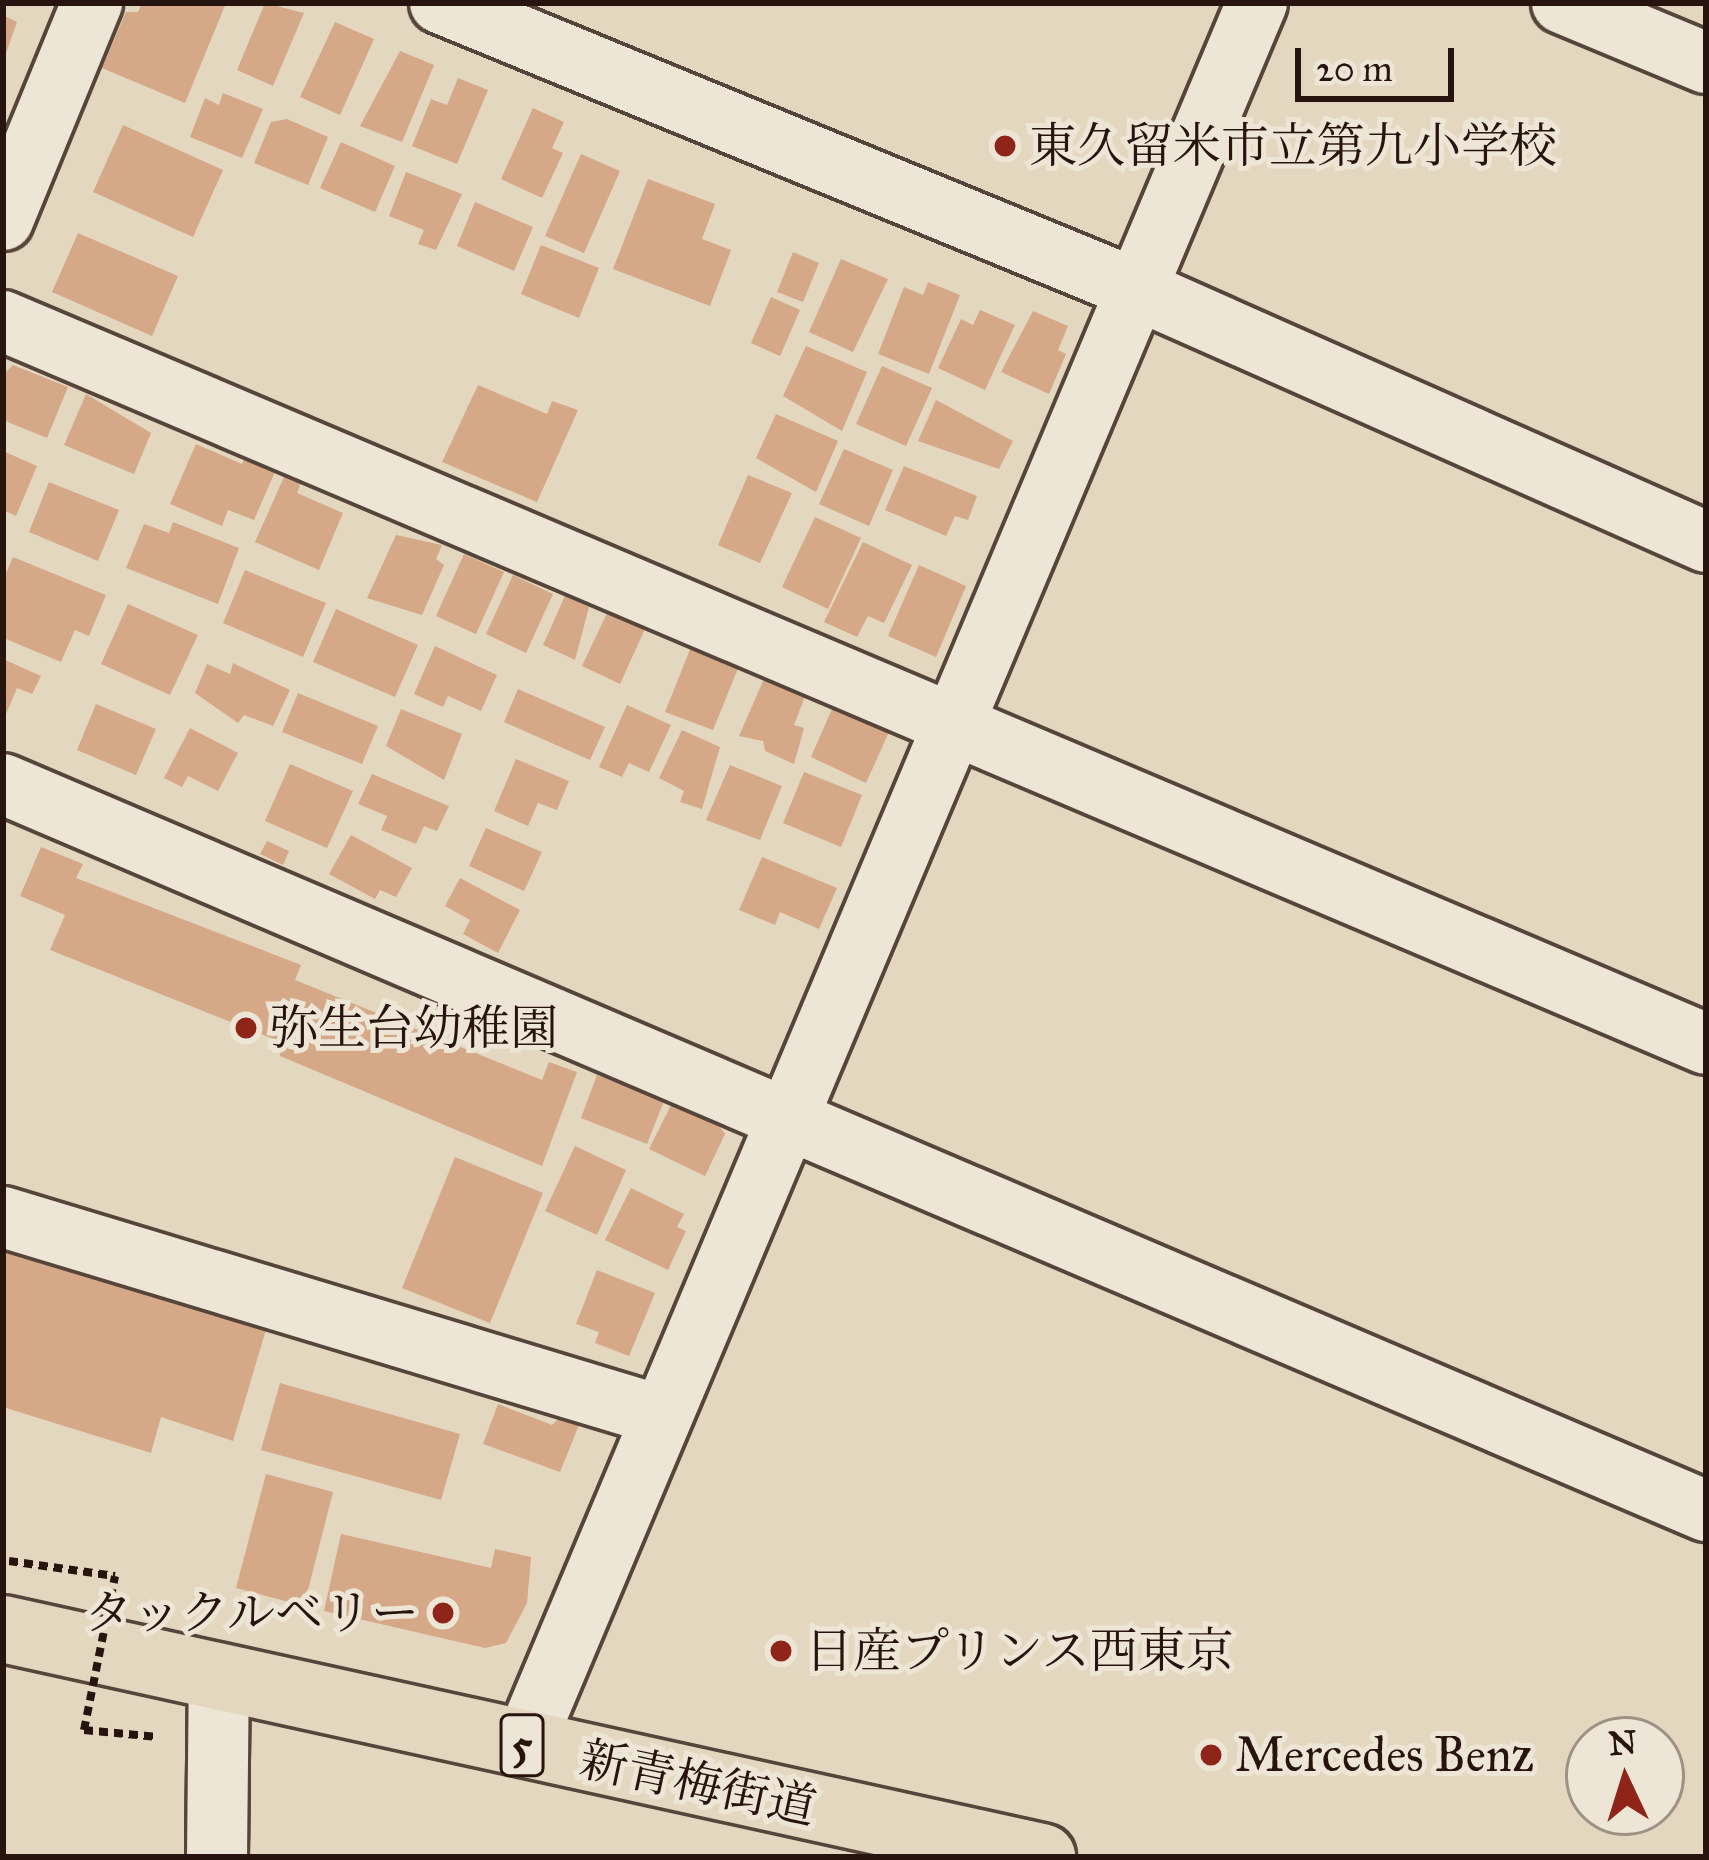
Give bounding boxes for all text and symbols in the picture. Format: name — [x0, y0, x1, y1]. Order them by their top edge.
scale bar — [1301, 24, 1460, 98]
text: 20 m — [1316, 47, 1393, 91]
place label: 東久留米市立第九小学校 — [1029, 117, 1557, 175]
marker: 東久留米市立第九小学校 — [992, 133, 1018, 159]
place label: 弥生台幼稚園 — [270, 999, 558, 1057]
marker: 弥生台幼稚園 — [233, 1015, 259, 1041]
place label: タックルベリー — [83, 1584, 419, 1642]
marker: タックルベリー — [430, 1600, 456, 1626]
place label: 日産プリンス西東京 — [805, 1622, 1237, 1680]
marker: 日産プリンス西東京 — [768, 1638, 794, 1664]
road number: 5 — [498, 1706, 546, 1784]
north arrow — [1565, 1716, 1685, 1836]
text: N — [1607, 1722, 1638, 1764]
place label: Mercedes Benz — [1235, 1726, 1534, 1784]
street label: 新青梅街道 — [575, 1730, 821, 1836]
marker: Mercedes Benz — [1198, 1742, 1224, 1768]

